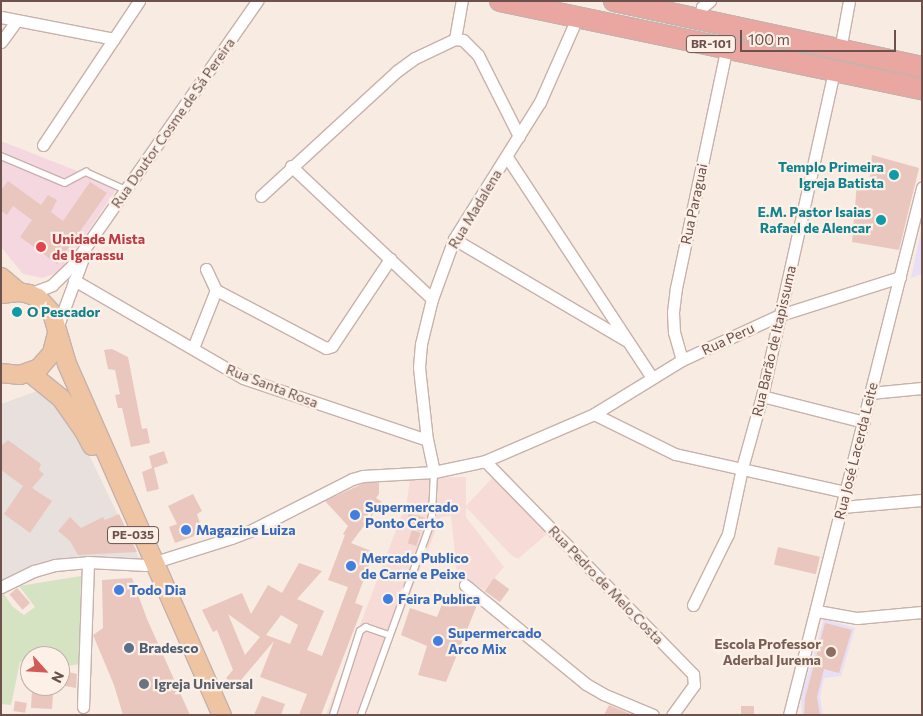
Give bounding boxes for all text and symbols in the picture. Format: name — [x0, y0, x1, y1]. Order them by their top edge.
scale bar — [743, 20, 899, 52]
text: 100 m — [748, 30, 790, 48]
road number: BR-101 — [685, 34, 737, 54]
street label: Rua Doutor Cosme de Sá Pereira — [108, 35, 238, 211]
place label: Templo Primeira Igreja Batista — [778, 159, 884, 192]
street label: Rua Paraguai — [677, 162, 711, 246]
street label: Rua Madalena — [445, 166, 505, 252]
marker: Templo Primeira Igreja Batista — [888, 169, 900, 181]
place label: E.M. Pastor Isaias Rafael de Alencar — [757, 204, 871, 236]
marker: E.M. Pastor Isaias Rafael de Alencar — [875, 214, 887, 226]
place label: Unidade Mista de Igarassu — [52, 231, 145, 264]
marker: Unidade Mista de Igarassu — [34, 240, 48, 254]
street label: Rua Barão de Itapissuma — [748, 264, 800, 418]
place label: O Pescador — [27, 304, 100, 320]
marker: O Pescador — [11, 306, 23, 318]
street label: Rua Peru — [699, 319, 757, 359]
street label: Rua Santa Rosa — [224, 361, 320, 411]
street label: Rua José Lacerda Leite — [831, 381, 881, 521]
place label: Supermercado Ponto Certo — [365, 499, 459, 532]
marker: Supermercado Ponto Certo — [349, 509, 361, 521]
place label: Magazine Luiza — [196, 522, 296, 538]
street label: Rua Pedro de Melo Costa — [545, 522, 667, 648]
marker: Magazine Luiza — [180, 524, 192, 536]
road number: PE-035 — [107, 526, 159, 544]
place label: Mercado Publico de Carne e Peixe — [361, 550, 469, 582]
marker: Mercado Publico de Carne e Peixe — [345, 560, 357, 572]
place label: Todo Dia — [129, 582, 186, 598]
marker: Todo Dia — [113, 584, 125, 596]
place label: Feira Publica — [398, 591, 480, 607]
marker: Feira Publica — [382, 593, 394, 605]
place label: Supermercado Arco Mix — [448, 625, 542, 658]
marker: Supermercado Arco Mix — [432, 635, 444, 647]
place label: Escola Professor Aderbal Jurema — [714, 636, 821, 669]
place label: Bradesco — [139, 640, 199, 656]
marker: Bradesco — [123, 642, 135, 654]
north arrow — [20, 646, 70, 696]
marker: Escola Professor Aderbal Jurema — [825, 646, 837, 658]
text: N — [48, 669, 68, 686]
place label: Igreja Universal — [154, 676, 253, 692]
marker: Igreja Universal — [138, 678, 150, 690]

